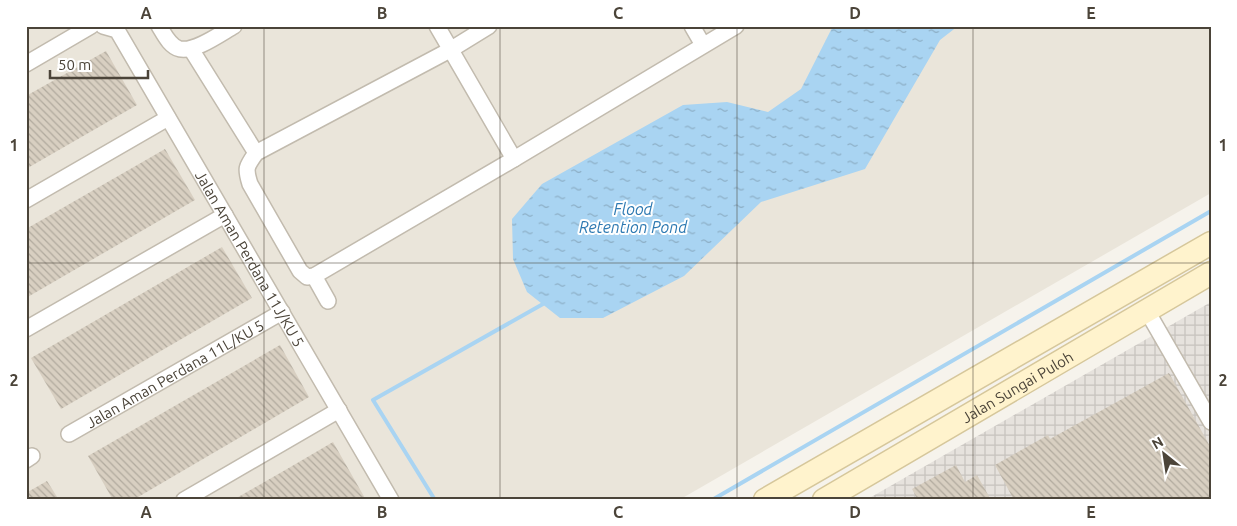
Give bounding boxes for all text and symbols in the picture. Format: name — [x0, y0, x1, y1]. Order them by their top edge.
text: A — [140, 4, 152, 22]
text: B — [377, 4, 387, 22]
text: C — [613, 4, 623, 22]
text: D — [849, 4, 861, 22]
text: E — [1086, 4, 1096, 22]
scale bar — [50, 48, 148, 80]
text: 50 m — [58, 56, 91, 73]
text: 1 — [9, 136, 19, 154]
text: 1 — [1218, 136, 1228, 154]
street label: Jalan Aman Perdana 11J/KU 5 — [192, 167, 308, 350]
water label: Flood Retention Pond — [579, 200, 688, 236]
street label: Jalan Aman Perdana 11L/KU 5 — [83, 316, 267, 431]
street label: Jalan Sungai Puloh — [959, 347, 1076, 426]
text: 2 — [9, 371, 19, 389]
text: 2 — [1218, 371, 1228, 389]
north arrow — [1140, 428, 1190, 478]
text: N — [1149, 433, 1166, 452]
text: A — [140, 503, 152, 521]
text: B — [377, 503, 387, 521]
text: C — [613, 503, 623, 521]
text: D — [849, 503, 861, 521]
text: E — [1086, 503, 1096, 521]

